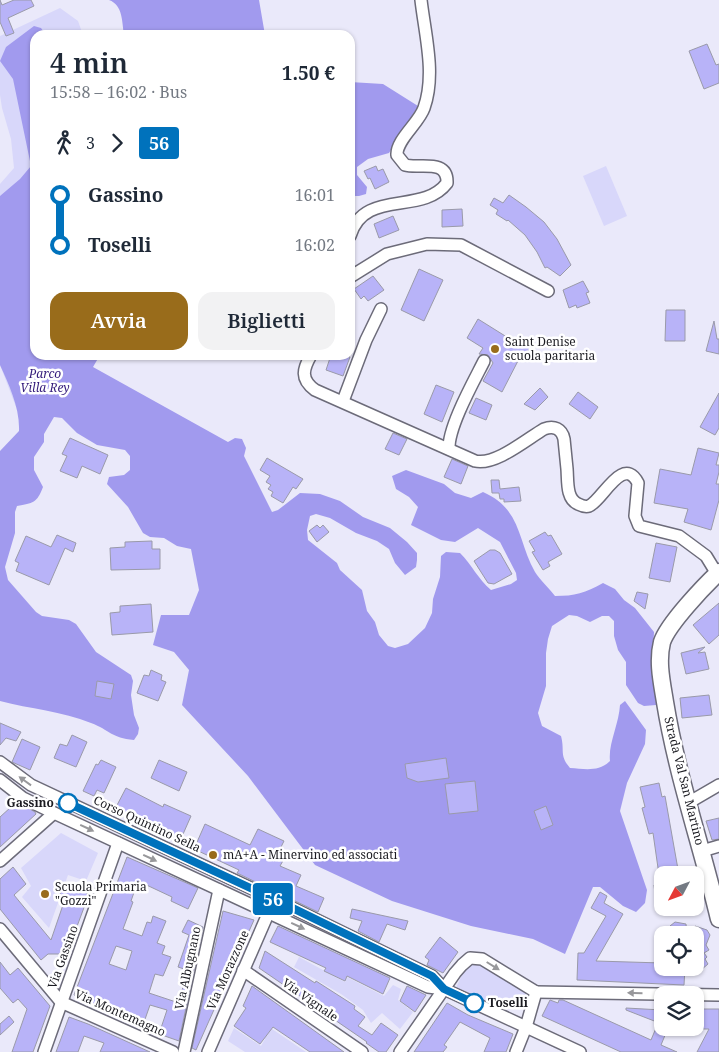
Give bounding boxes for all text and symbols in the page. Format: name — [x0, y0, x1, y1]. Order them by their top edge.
text: 4 min — [50, 43, 128, 81]
text: 1.50 € — [282, 60, 335, 86]
text: 15:58 – 16:02 · Bus — [50, 81, 187, 103]
icon: walk — [50, 129, 78, 157]
icon: forward — [103, 129, 131, 157]
text: 56 — [149, 131, 169, 155]
text: 3 — [86, 132, 95, 154]
text: Gassino — [88, 182, 163, 208]
text: 16:01 — [295, 184, 335, 206]
text: Toselli — [88, 232, 151, 258]
text: 16:02 — [295, 234, 335, 256]
button: Avvia — [50, 292, 188, 350]
button: Biglietti — [198, 292, 335, 350]
place label: Saint Denise scuola paritaria — [505, 333, 596, 364]
marker: Saint Denise scuola paritaria — [489, 343, 501, 355]
park label: Parco Villa Rey — [20, 365, 70, 396]
street label: Strada Val San Martino — [660, 715, 709, 847]
one-way arrow — [18, 776, 32, 786]
street label: Corso Quintino Sella — [91, 791, 204, 856]
marker: Gassino — [58, 793, 78, 813]
place label: Gassino — [6, 794, 54, 811]
one-way arrow — [80, 824, 94, 832]
place label: mA+A - Minervino ed associati — [223, 846, 398, 863]
marker: mA+A - Minervino ed associati — [207, 849, 219, 861]
one-way arrow — [143, 854, 157, 862]
north arrow — [654, 866, 704, 916]
map controls — [654, 866, 704, 1036]
place label: Scuola Primaria "Gozzi" — [55, 878, 147, 909]
line badge: 56 — [250, 883, 296, 915]
text: 56 — [263, 887, 283, 911]
marker: Scuola Primaria "Gozzi" — [39, 888, 51, 900]
street label: Via Gassino — [43, 923, 82, 991]
one-way arrow — [291, 923, 305, 931]
street label: Via Albugnano — [170, 925, 205, 1011]
button: locate — [654, 926, 704, 976]
street label: Via Morazzone — [202, 927, 253, 1012]
one-way arrow — [487, 961, 500, 970]
street label: Via Vignale — [279, 974, 342, 1025]
street label: Via Montemagno — [72, 985, 168, 1040]
button: layers — [654, 986, 704, 1036]
one-way arrow — [627, 989, 643, 997]
marker: Toselli — [464, 993, 484, 1013]
place label: Toselli — [488, 994, 529, 1011]

